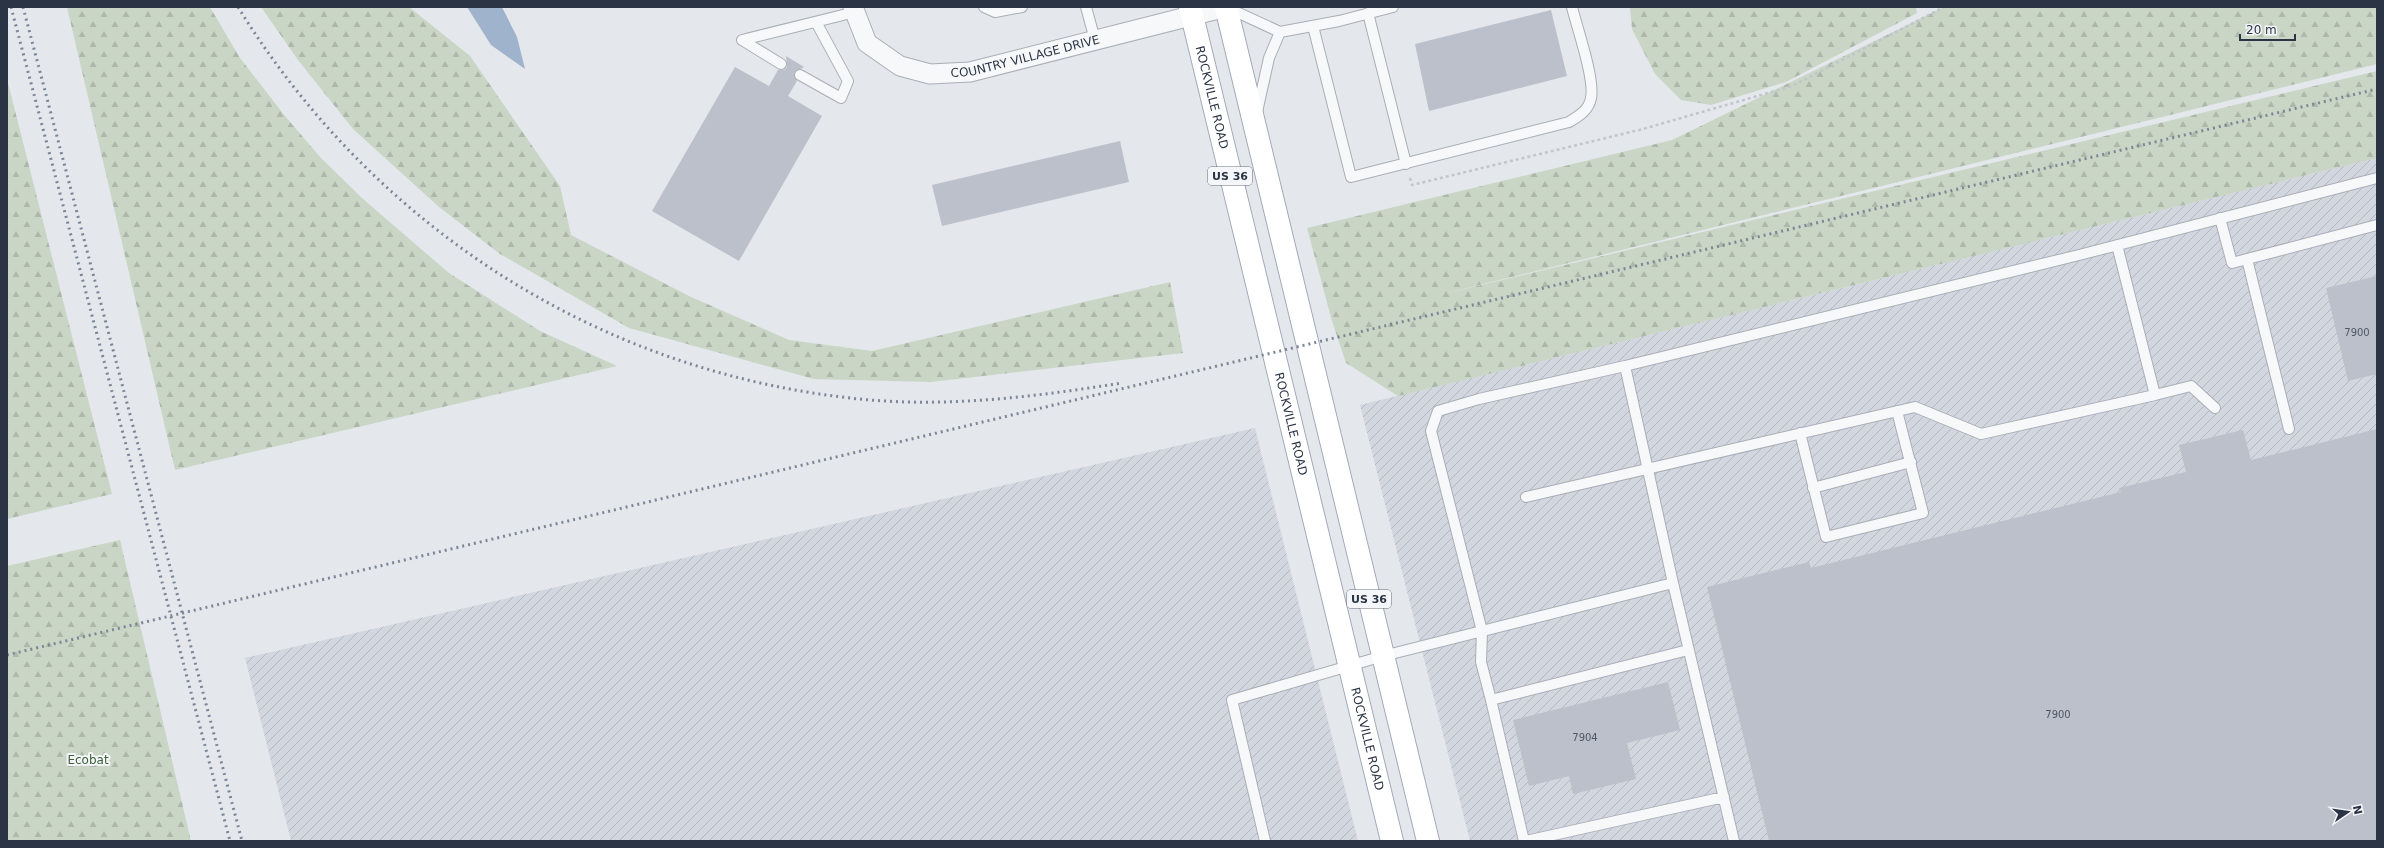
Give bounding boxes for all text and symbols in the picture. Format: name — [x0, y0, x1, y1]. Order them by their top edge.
scale bar — [2240, 16, 2295, 42]
text: 20 m — [2246, 23, 2277, 37]
street label: COUNTRY VILLAGE DRIVE — [950, 32, 1101, 80]
street label: ROCKVILLE ROAD — [1193, 44, 1231, 150]
road number: US 36 — [1208, 167, 1252, 185]
house number: 7900 — [2344, 327, 2370, 338]
street label: ROCKVILLE ROAD — [1272, 371, 1310, 477]
road number: US 36 — [1347, 590, 1391, 608]
street label: ROCKVILLE ROAD — [1348, 686, 1386, 792]
house number: 7900 — [2045, 709, 2071, 720]
house number: 7904 — [1572, 732, 1598, 743]
park label: Ecobat — [67, 753, 109, 767]
north arrow — [2328, 792, 2368, 832]
text: N — [2350, 804, 2365, 816]

